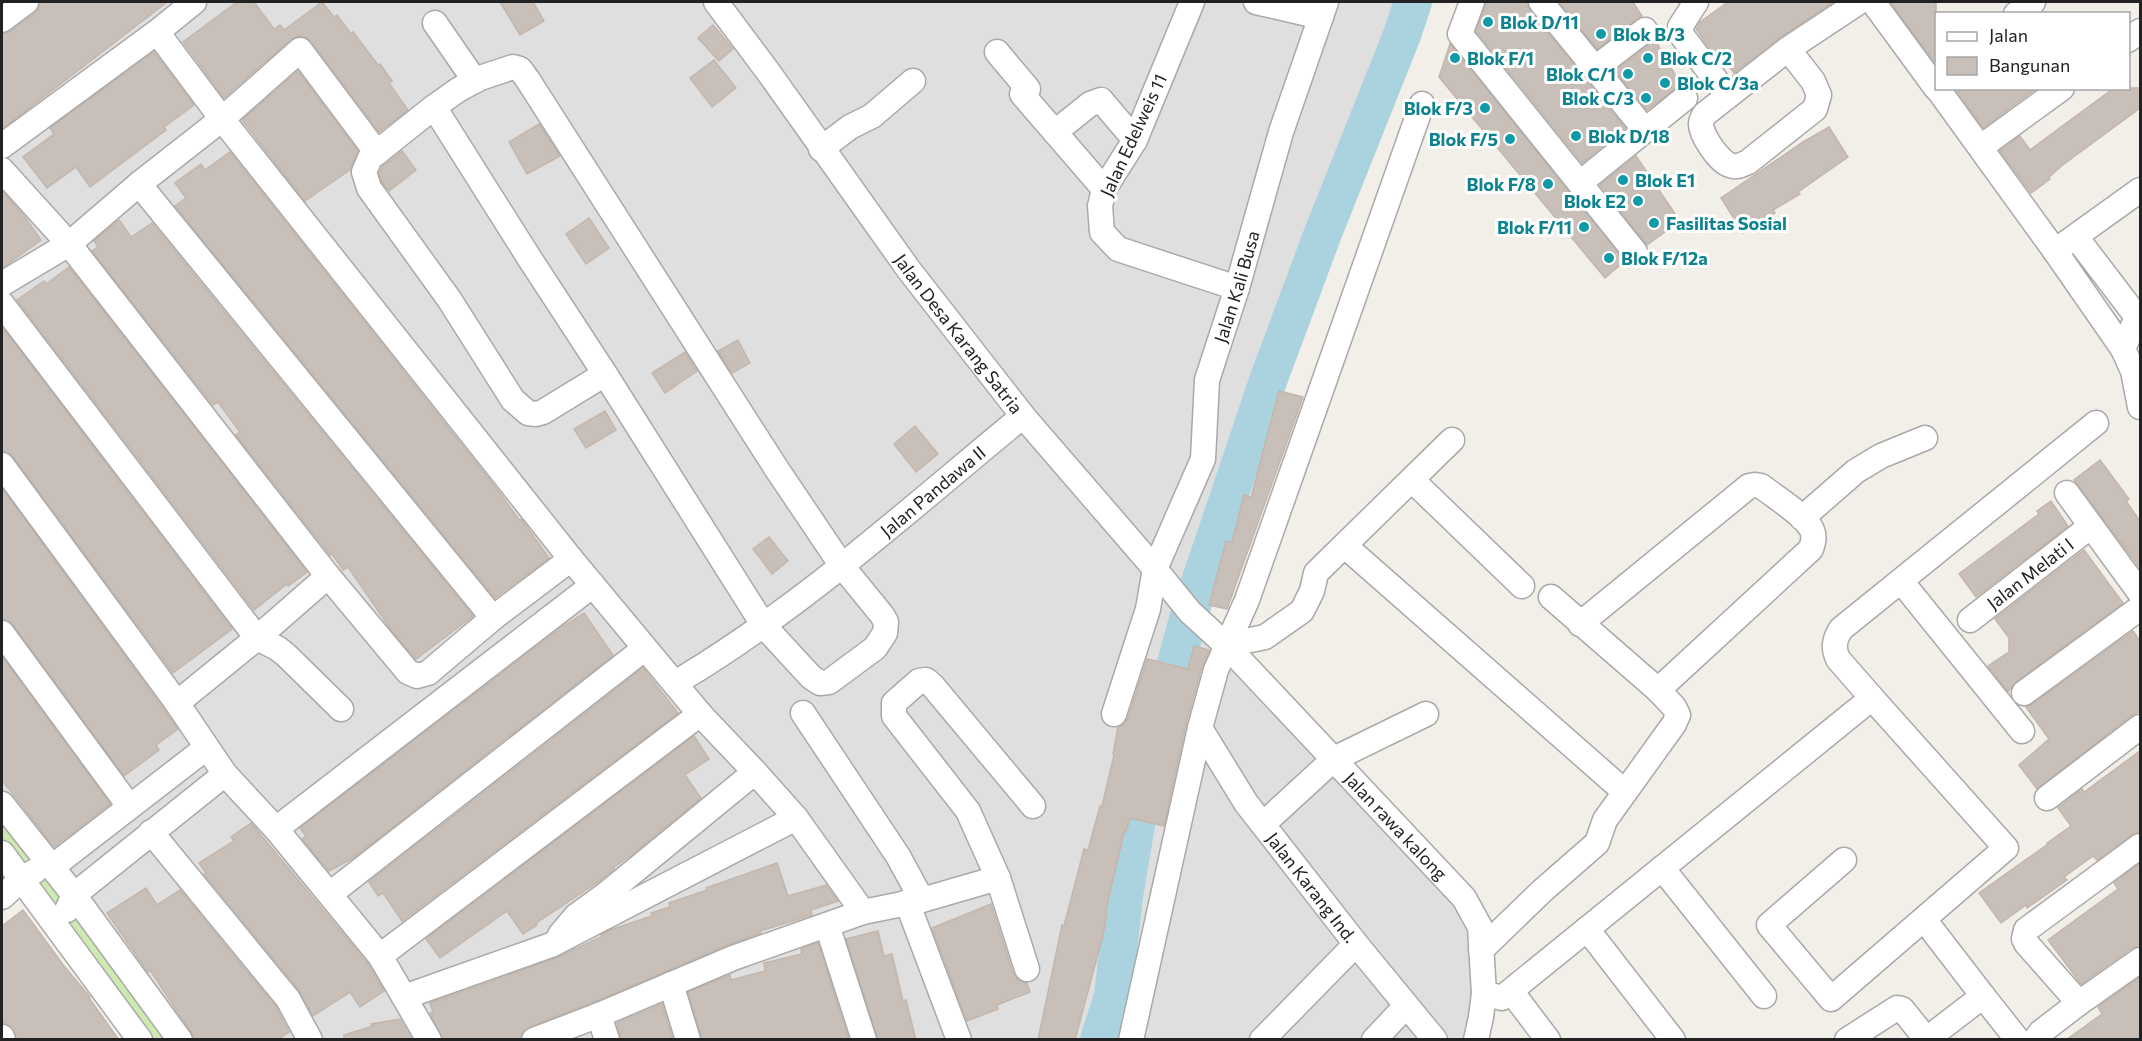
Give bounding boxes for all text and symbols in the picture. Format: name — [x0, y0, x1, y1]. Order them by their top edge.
place label: Blok D/11 — [1500, 11, 1579, 33]
legend — [1935, 12, 2130, 90]
marker: Blok D/11 — [1481, 15, 1495, 29]
place label: Blok B/3 — [1613, 23, 1685, 45]
text: Jalan — [1989, 24, 2028, 46]
marker: Blok B/3 — [1594, 27, 1608, 41]
place label: Blok F/1 — [1467, 47, 1534, 69]
place label: Blok C/2 — [1660, 47, 1732, 69]
marker: Blok F/1 — [1448, 51, 1462, 65]
marker: Blok C/2 — [1641, 51, 1655, 65]
text: Bangunan — [1989, 54, 2070, 76]
place label: Blok C/1 — [1546, 63, 1616, 85]
marker: Blok C/1 — [1621, 67, 1635, 81]
street label: Jalan Edelweis 11 — [1095, 70, 1171, 200]
place label: Blok C/3a — [1677, 72, 1759, 94]
marker: Blok C/3a — [1658, 76, 1672, 90]
place label: Blok C/3 — [1562, 87, 1634, 109]
marker: Blok C/3 — [1639, 91, 1653, 105]
place label: Blok F/3 — [1404, 97, 1473, 119]
marker: Blok F/3 — [1478, 101, 1492, 115]
place label: Blok D/18 — [1588, 125, 1670, 147]
place label: Blok F/5 — [1429, 128, 1498, 150]
marker: Blok D/18 — [1569, 129, 1583, 143]
marker: Blok F/5 — [1503, 132, 1517, 146]
place label: Blok E1 — [1635, 169, 1695, 191]
place label: Blok F/8 — [1466, 173, 1536, 195]
marker: Blok E1 — [1616, 173, 1630, 187]
marker: Blok F/8 — [1541, 177, 1555, 191]
place label: Blok E2 — [1564, 190, 1626, 212]
marker: Blok E2 — [1631, 194, 1645, 208]
place label: Fasilitas Sosial — [1666, 212, 1787, 234]
place label: Blok F/11 — [1497, 216, 1572, 238]
marker: Fasilitas Sosial — [1647, 216, 1661, 230]
marker: Blok F/11 — [1577, 220, 1591, 234]
street label: Jalan Kali Busa — [1209, 228, 1264, 345]
place label: Blok F/12a — [1621, 247, 1708, 269]
street label: Jalan Desa Karang Satria — [890, 249, 1028, 418]
marker: Blok F/12a — [1602, 251, 1616, 265]
street label: Jalan Pandawa II — [876, 441, 990, 541]
street label: Jalan Melati I — [1982, 533, 2078, 614]
street label: Jalan rawa kalong — [1340, 767, 1452, 885]
street label: Jalan Karang Ind. — [1262, 828, 1362, 947]

